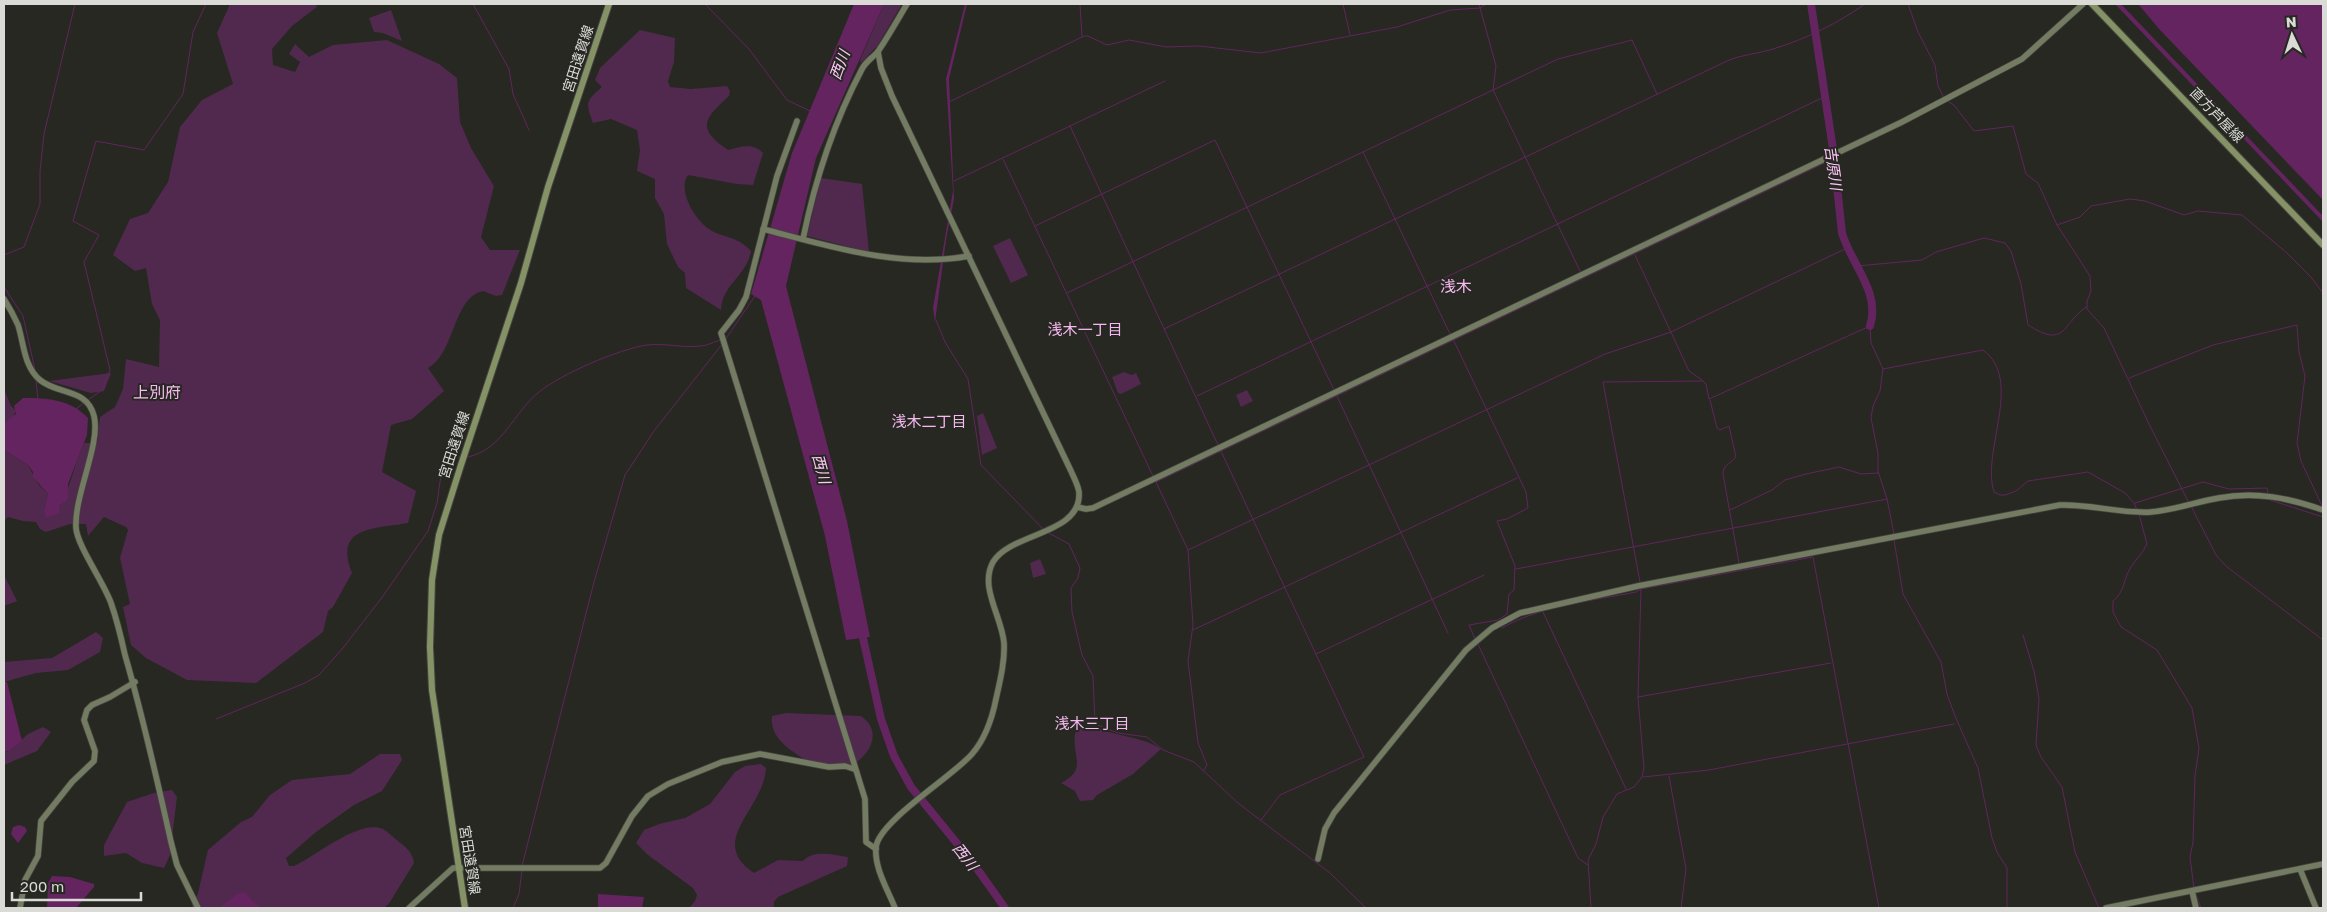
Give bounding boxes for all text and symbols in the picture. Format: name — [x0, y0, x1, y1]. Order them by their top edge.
north arrow — [2267, 10, 2317, 60]
text: N — [2285, 13, 2297, 30]
street label: 宮田遠賀線 — [559, 23, 596, 95]
water label: 西川 — [825, 46, 853, 82]
street label: 直方芦屋線 — [2187, 84, 2248, 146]
water label: 吉原川 — [1822, 144, 1846, 193]
district label: 浅木 — [1440, 276, 1472, 296]
district label: 浅木一丁目 — [1047, 320, 1123, 338]
district label: 上別府 — [133, 382, 181, 402]
street label: 宮田遠賀線 — [435, 409, 472, 481]
district label: 浅木二丁目 — [891, 412, 967, 430]
water label: 西川 — [809, 452, 835, 487]
district label: 浅木三丁目 — [1054, 714, 1130, 732]
street label: 宮田遠賀線 — [457, 824, 484, 896]
water label: 西川 — [949, 839, 983, 875]
scale bar — [12, 870, 141, 902]
text: 200 m — [20, 877, 64, 895]

